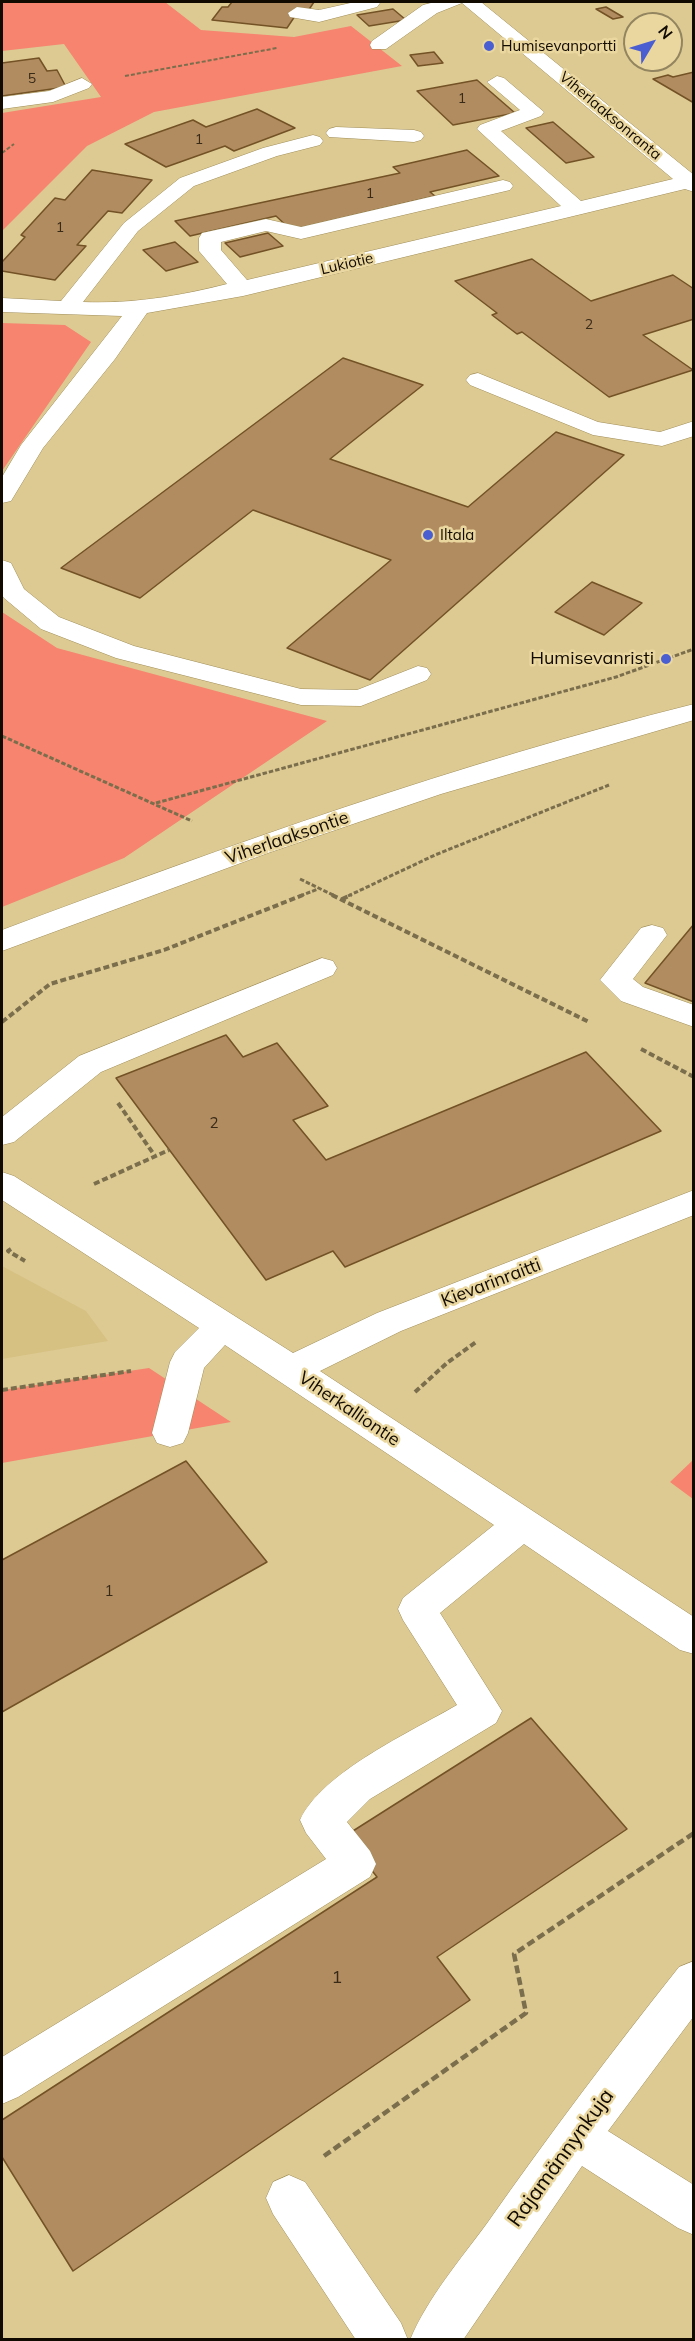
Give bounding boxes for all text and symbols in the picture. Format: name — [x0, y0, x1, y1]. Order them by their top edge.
north arrow — [623, 12, 683, 72]
text: N — [654, 21, 677, 43]
place label: Humisevanportti — [501, 37, 616, 55]
marker: Humisevanportti — [482, 39, 496, 53]
street label: Viherlaaksonranta — [555, 68, 665, 164]
house number: 5 — [28, 71, 36, 87]
house number: 1 — [458, 91, 466, 107]
house number: 1 — [195, 132, 203, 148]
house number: 1 — [366, 186, 374, 202]
house number: 1 — [56, 220, 64, 236]
street label: Lukiotie — [319, 249, 375, 279]
house number: 2 — [585, 317, 593, 333]
place label: Iltala — [440, 526, 474, 544]
marker: Iltala — [421, 528, 435, 542]
place label: Humisevanristi — [530, 648, 654, 670]
marker: Humisevanristi — [659, 652, 673, 666]
street label: Viherlaaksontie — [223, 807, 351, 869]
house number: 2 — [210, 1114, 218, 1132]
street label: Kievarinraitti — [438, 1254, 544, 1312]
street label: Viherkalliontie — [294, 1367, 404, 1451]
house number: 1 — [105, 1582, 113, 1600]
house number: 1 — [332, 1967, 342, 1989]
street label: Rajamännynkuja — [503, 2084, 619, 2232]

